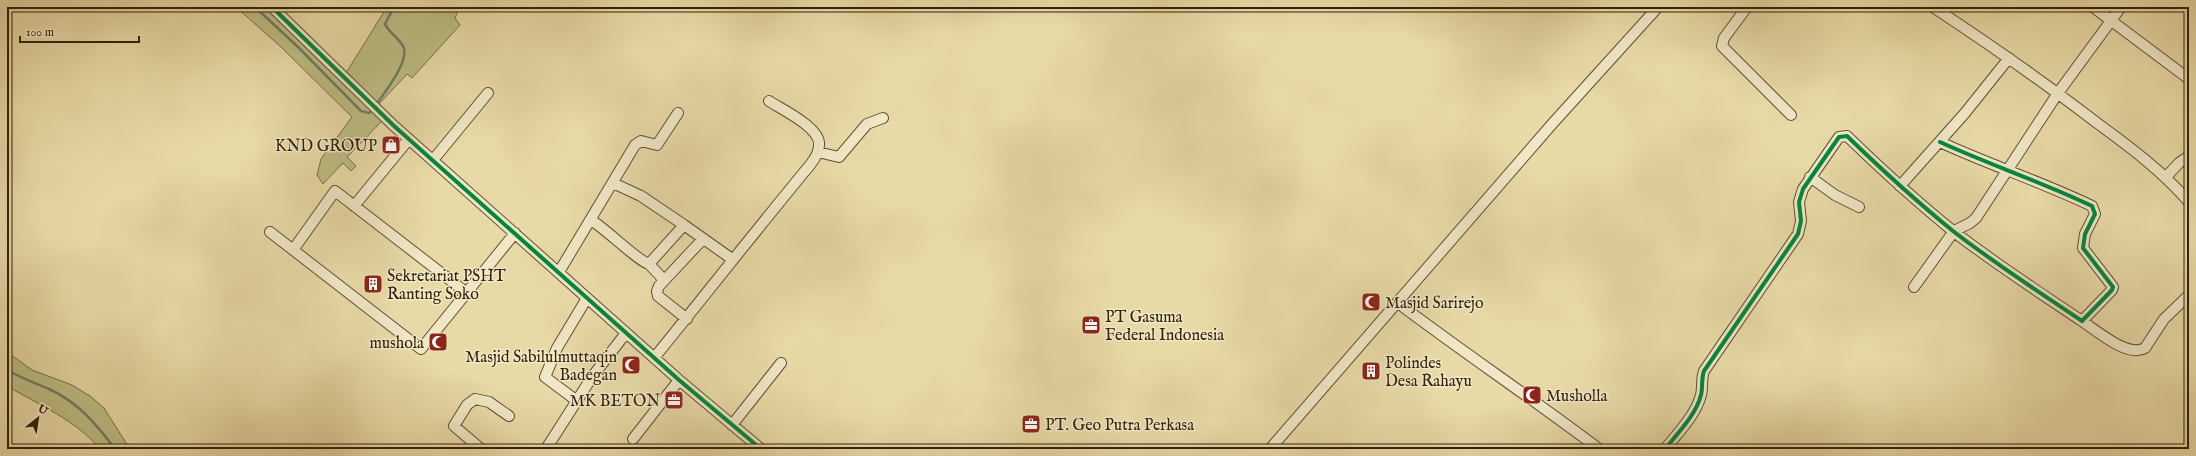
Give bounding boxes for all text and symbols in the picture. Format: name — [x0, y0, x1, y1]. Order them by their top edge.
scale bar — [20, 18, 139, 44]
text: 100 m — [26, 25, 54, 40]
shop icon: KND GROUP — [380, 134, 402, 156]
place label: KND GROUP — [275, 137, 377, 157]
place label: Sekretariat PSHT Ranting Soko — [387, 267, 506, 305]
building icon: Sekretariat PSHT Ranting Soko — [362, 273, 384, 295]
mosque icon: Masjid Sarirejo — [1360, 291, 1382, 313]
place label: Masjid Sarirejo — [1385, 294, 1484, 314]
place label: PT Gasuma Federal Indonesia — [1105, 308, 1224, 346]
office icon: PT Gasuma Federal Indonesia — [1080, 314, 1102, 336]
mosque icon: mushola — [427, 331, 449, 353]
place label: mushola — [370, 334, 424, 354]
place label: Masjid Sabilulmuttaqin Badegan — [465, 348, 617, 386]
mosque icon: Masjid Sabilulmuttaqin Badegan — [620, 354, 642, 376]
place label: Polindes Desa Rahayu — [1385, 354, 1472, 392]
building icon: Polindes Desa Rahayu — [1360, 360, 1382, 382]
mosque icon: Musholla — [1521, 384, 1543, 406]
place label: Musholla — [1546, 387, 1608, 407]
office icon: MK BETON — [663, 389, 685, 411]
place label: MK BETON — [570, 392, 660, 412]
north arrow — [18, 398, 58, 438]
text: U — [34, 401, 51, 419]
office icon: PT. Geo Putra Perkasa — [1020, 413, 1042, 435]
place label: PT. Geo Putra Perkasa — [1045, 416, 1194, 436]

